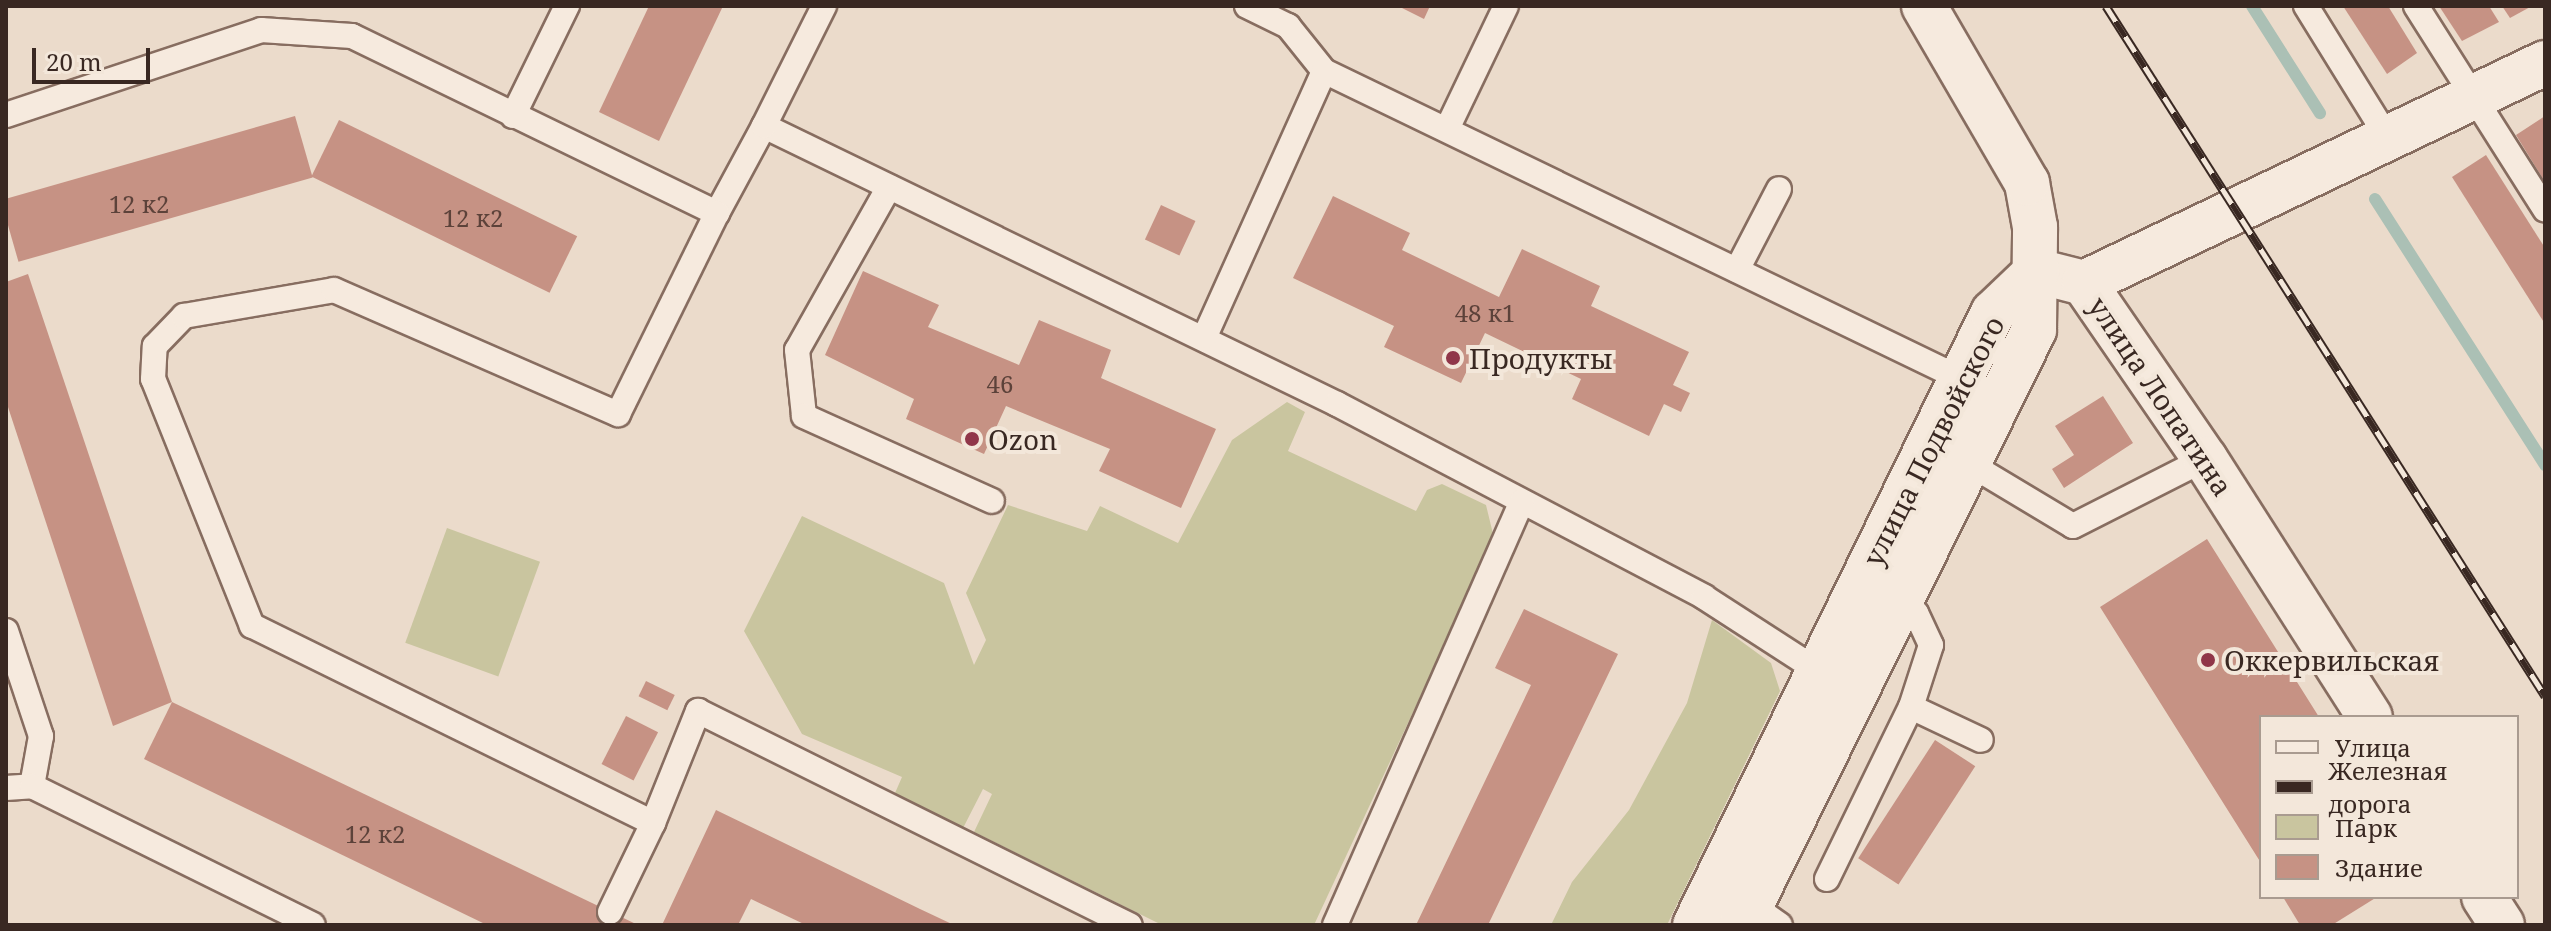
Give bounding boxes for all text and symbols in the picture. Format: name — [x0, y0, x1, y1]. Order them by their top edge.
scale bar — [36, 32, 154, 82]
text: 20 m — [46, 45, 102, 78]
house number: 12 к2 — [109, 190, 169, 218]
house number: 12 к2 — [443, 204, 503, 232]
street label: улица Лопатина — [2082, 290, 2240, 502]
house number: 48 к1 — [1455, 299, 1515, 327]
street label: улица Подвойского — [1855, 310, 2011, 572]
place label: Продукты — [1469, 341, 1613, 375]
marker: Продукты — [1444, 349, 1462, 367]
house number: 46 — [987, 370, 1013, 398]
place label: Ozon — [988, 422, 1057, 456]
marker: Ozon — [963, 430, 981, 448]
place label: Оккервильская — [2224, 643, 2440, 677]
marker: Оккервильская — [2199, 651, 2217, 669]
legend — [2259, 715, 2519, 899]
text: Улица — [2335, 731, 2411, 764]
text: Железная дорога — [2329, 754, 2447, 820]
text: Парк — [2335, 811, 2397, 844]
house number: 12 к2 — [345, 820, 405, 848]
text: Здание — [2335, 851, 2423, 884]

